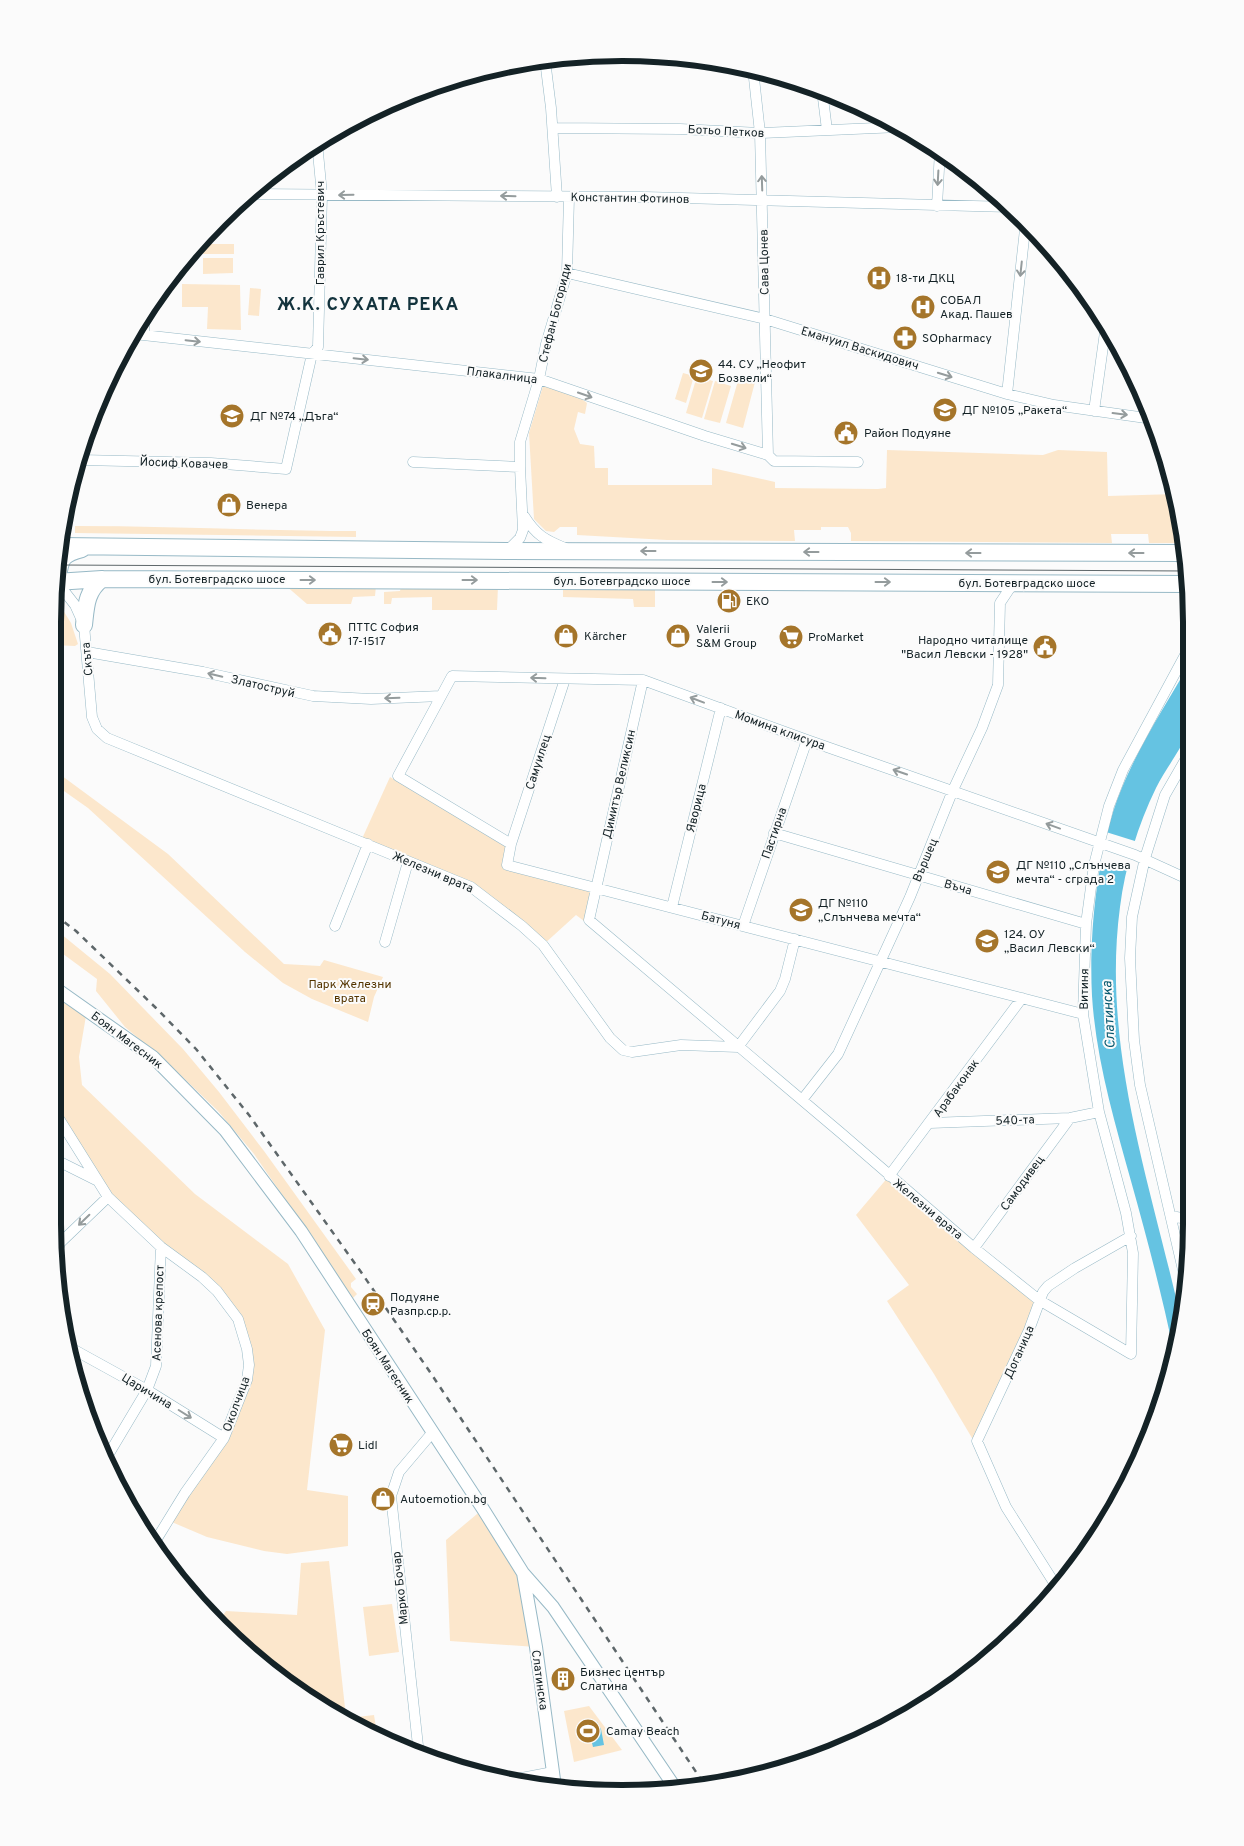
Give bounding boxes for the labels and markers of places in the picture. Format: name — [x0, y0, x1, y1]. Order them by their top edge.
hospital icon: 18-ти ДКЦ — [866, 265, 892, 291]
place label: 18-ти ДКЦ — [896, 271, 955, 287]
place label: СОБАЛ Акад. Пашев — [940, 293, 1013, 323]
hospital icon: СОБАЛ Акад. Пашев — [910, 294, 936, 320]
pharmacy icon: SOpharmacy — [892, 325, 918, 351]
place label: SOpharmacy — [922, 331, 992, 347]
place label: 44. СУ „Неофит Бозвели“ — [718, 357, 806, 387]
school or university icon: 44. СУ „Неофит Бозвели“ — [688, 358, 714, 384]
school or university icon: ДГ №105 „Ракета“ — [932, 397, 958, 423]
school or university icon: ДГ №74 „Дъга“ — [219, 403, 245, 429]
place label: ДГ №105 „Ракета“ — [962, 403, 1067, 419]
place label: ДГ №74 „Дъга“ — [250, 409, 338, 425]
public building icon: Район Подуяне — [833, 420, 859, 446]
place label: Район Подуяне — [864, 426, 951, 442]
shop icon: Венера — [216, 492, 242, 518]
place label: Венера — [246, 498, 287, 514]
fuel station icon: EKO — [716, 588, 742, 614]
place label: EKO — [746, 594, 769, 610]
place label: ПТТС София 17-1517 — [348, 620, 419, 650]
public building icon: ПТТС София 17-1517 — [317, 621, 343, 647]
place label: Valerii S&M Group — [696, 622, 757, 652]
shop icon: Кärcher — [553, 623, 579, 649]
shop icon: Valerii S&M Group — [665, 623, 691, 649]
supermarket icon: ProMarket — [778, 624, 804, 650]
place label: Кärcher — [584, 629, 627, 645]
place label: ProMarket — [808, 630, 864, 646]
place label: Народно читалище "Васил Левски - 1928" — [901, 633, 1028, 663]
public building icon: Народно читалище "Васил Левски - 1928" — [1032, 634, 1058, 660]
place label: ДГ №110 „Слънчева мечта“ - сграда 2 — [1016, 858, 1130, 888]
school or university icon: ДГ №110 „Слънчева мечта“ - сграда 2 — [985, 859, 1011, 885]
place label: ДГ №110 „Слънчева мечта“ — [818, 896, 921, 926]
school or university icon: ДГ №110 „Слънчева мечта“ — [788, 897, 814, 923]
place label: 124. ОУ „Васил Левски“ — [1004, 927, 1095, 957]
school or university icon: 124. ОУ „Васил Левски“ — [974, 928, 1000, 954]
place label: Подуяне Разпр.ср.р. — [390, 1290, 451, 1320]
station icon: Подуяне Разпр.ср.р. — [360, 1291, 386, 1317]
supermarket icon: Lidl — [328, 1432, 354, 1458]
place label: Lidl — [358, 1438, 378, 1454]
shop icon: Autoemotion.bg — [370, 1486, 396, 1512]
place label: Autoemotion.bg — [400, 1492, 487, 1508]
place label: Бизнес център Слатина — [580, 1665, 665, 1695]
building icon: Бизнес център Слатина — [550, 1666, 576, 1692]
sports icon: Camay Beach — [575, 1718, 601, 1744]
place label: Camay Beach — [606, 1724, 680, 1740]

